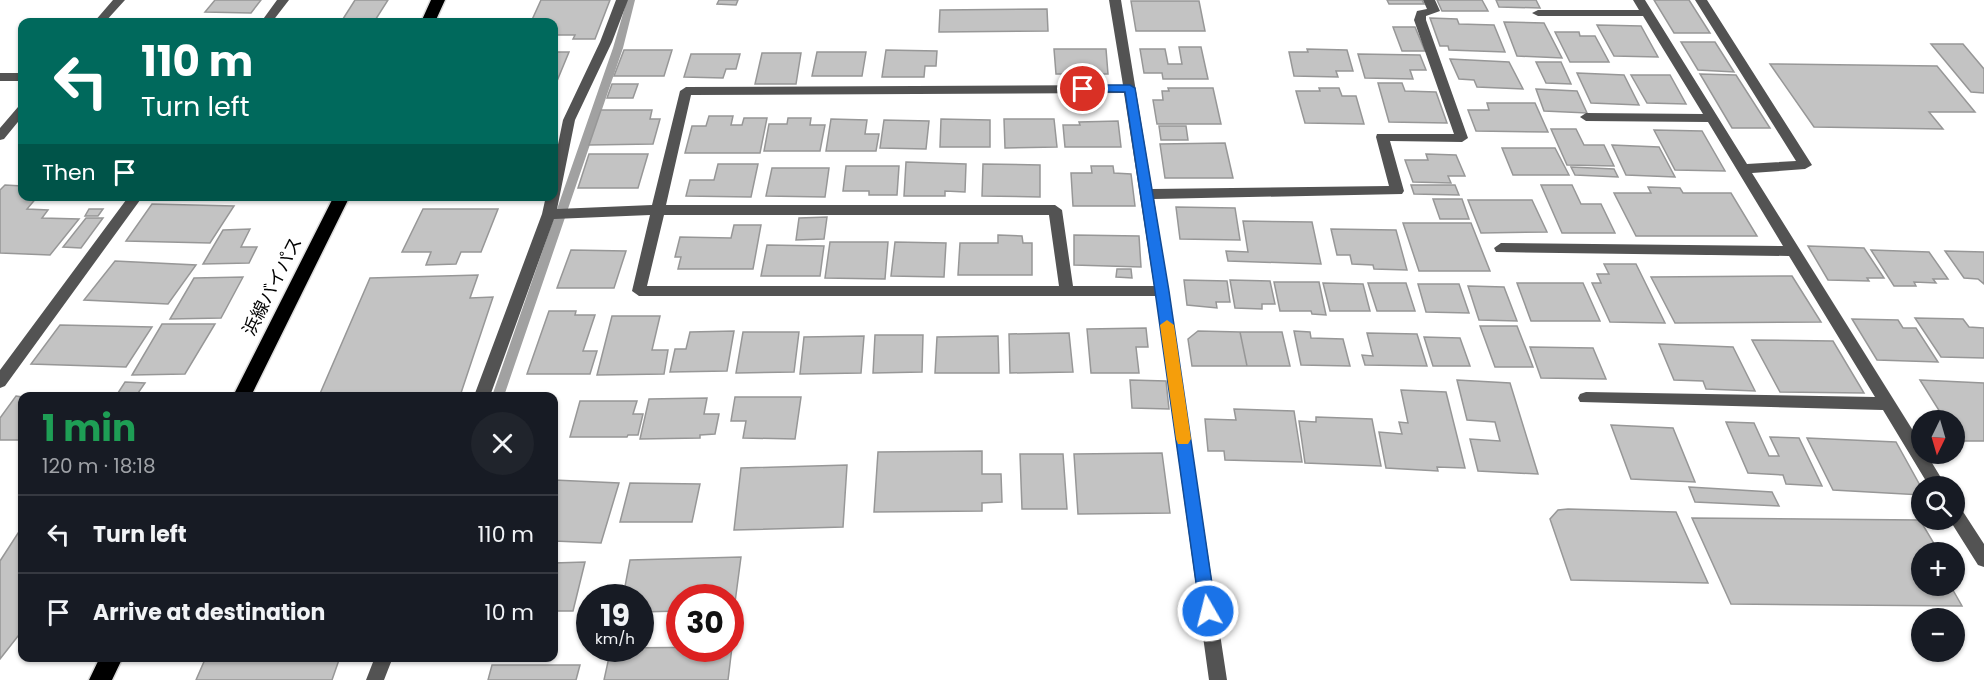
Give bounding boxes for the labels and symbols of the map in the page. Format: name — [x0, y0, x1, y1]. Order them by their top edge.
pin — [1057, 63, 1108, 114]
street label: 浜線バイパス — [236, 232, 308, 340]
north arrow — [1911, 410, 1965, 464]
position arrow — [1176, 579, 1240, 643]
speed limit sign: 30 — [666, 584, 744, 662]

